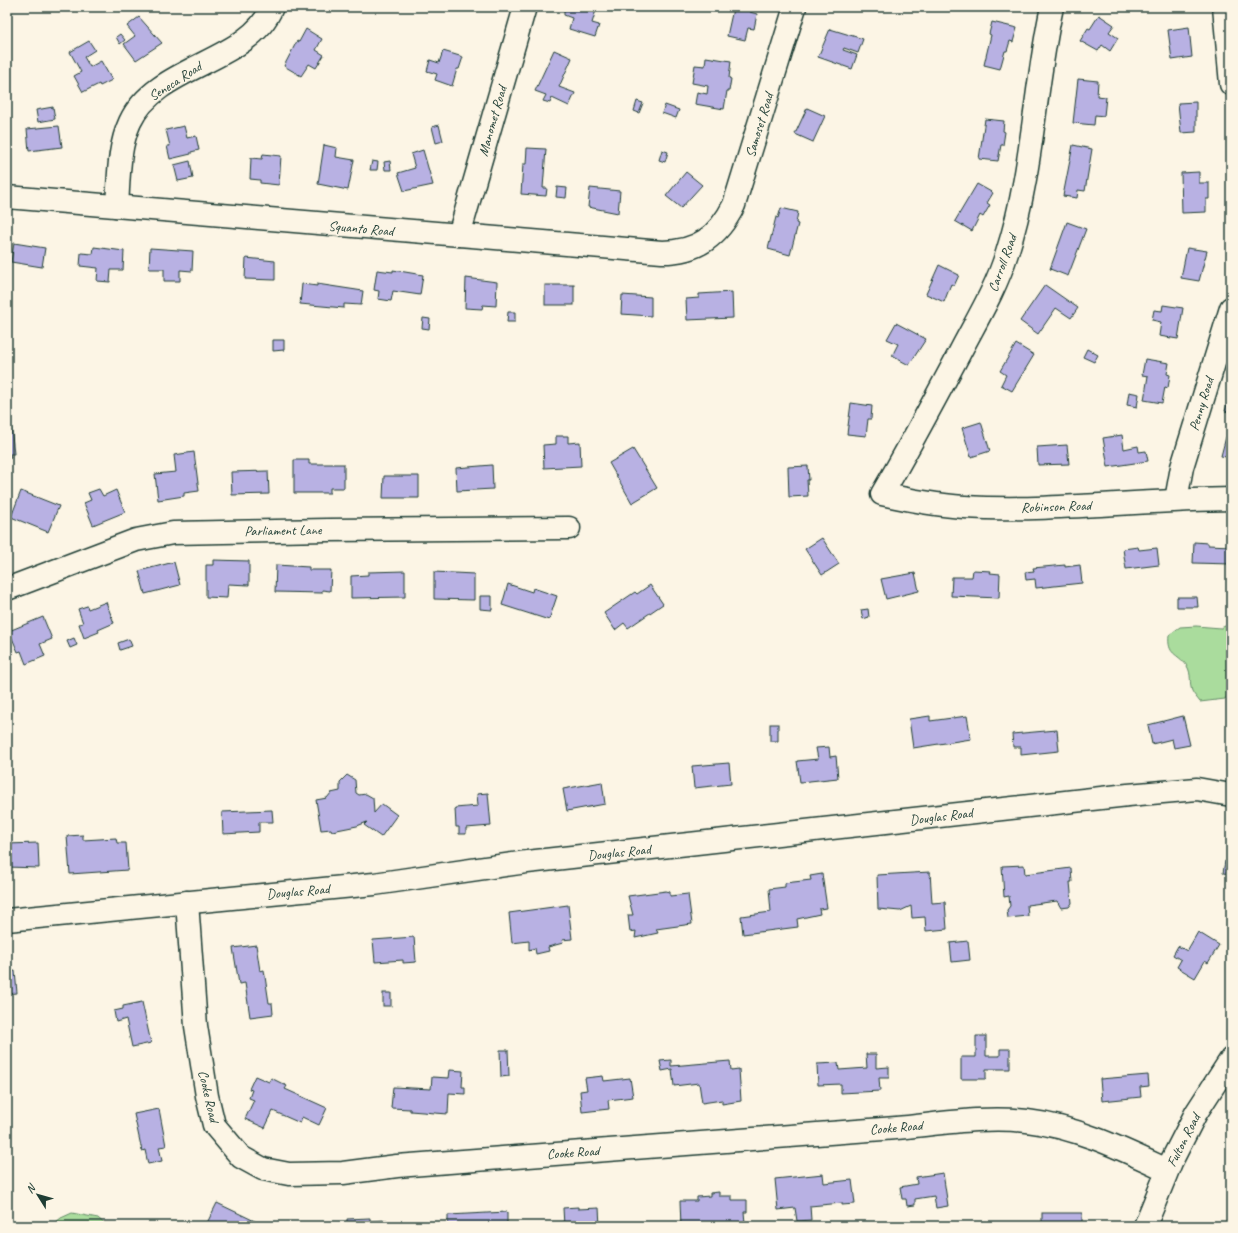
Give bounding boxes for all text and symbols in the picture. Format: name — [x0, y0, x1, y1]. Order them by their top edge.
street label: Seneca Road — [146, 57, 207, 105]
street label: Manomet Road — [474, 82, 511, 158]
street label: Samoset Road — [742, 89, 778, 159]
street label: Squanto Road — [328, 217, 397, 240]
street label: Carroll Road — [984, 230, 1022, 294]
street label: Penny Road — [1185, 373, 1218, 433]
street label: Robinson Road — [1021, 497, 1094, 516]
street label: Parliament Lane — [244, 521, 323, 540]
street label: Douglas Road — [909, 804, 976, 829]
street label: Douglas Road — [587, 840, 654, 864]
street label: Douglas Road — [266, 880, 333, 903]
street label: Cooke Road — [194, 1069, 223, 1126]
street label: Fulton Road — [1163, 1109, 1205, 1170]
street label: Cooke Road — [869, 1117, 925, 1138]
street label: Cooke Road — [546, 1142, 602, 1163]
north arrow — [18, 1175, 58, 1215]
text: N — [22, 1180, 39, 1196]

